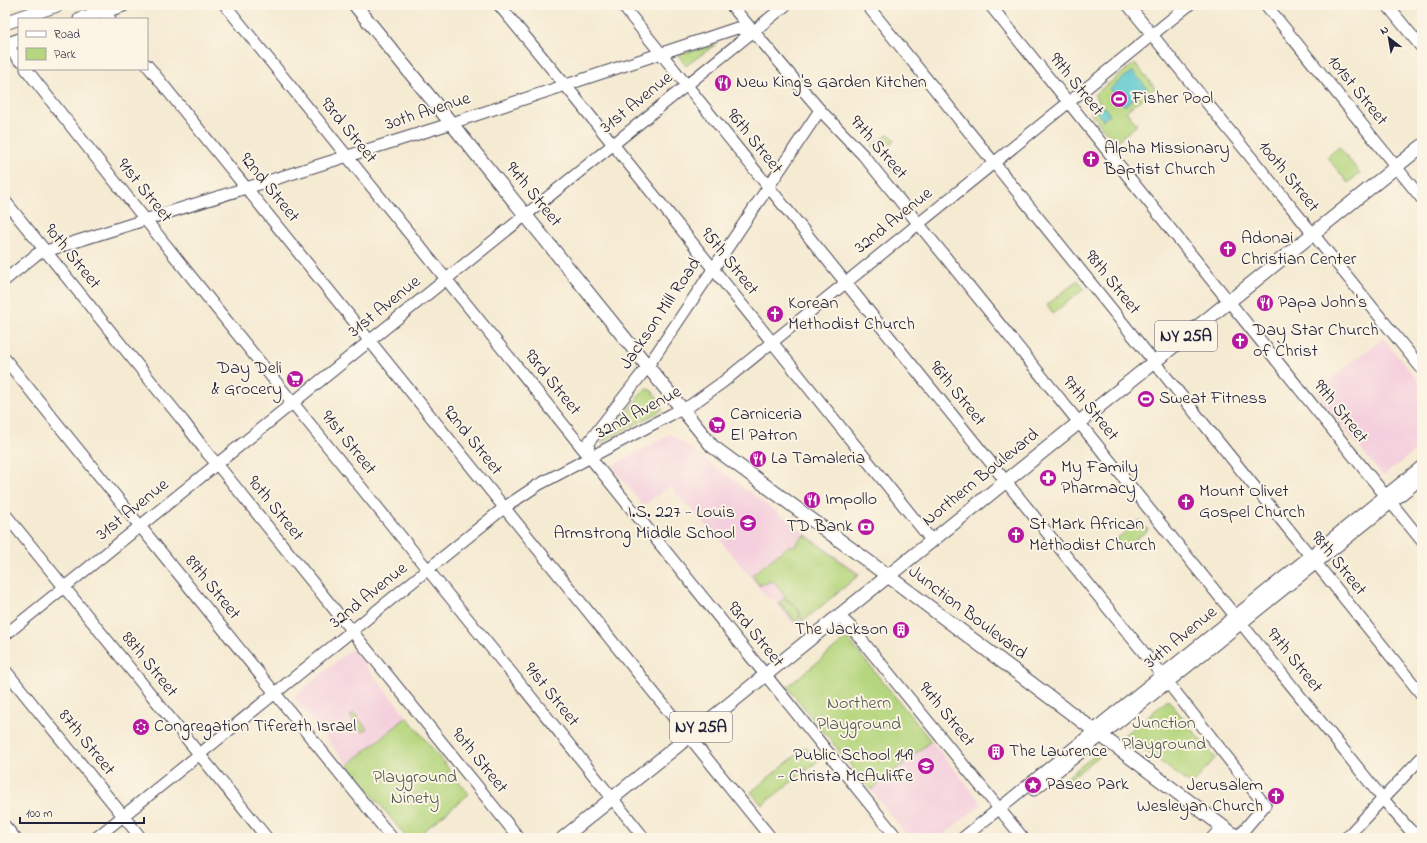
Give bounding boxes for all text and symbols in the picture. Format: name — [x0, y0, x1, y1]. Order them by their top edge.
legend — [18, 18, 148, 70]
north arrow — [1369, 18, 1409, 58]
text: N — [1377, 22, 1392, 39]
text: Road — [54, 26, 80, 44]
text: Park — [54, 46, 76, 64]
street label: 99th Street — [1042, 48, 1110, 122]
street label: 101st Street — [1320, 50, 1394, 132]
street label: 31st Avenue — [595, 65, 680, 140]
place label: New King's Garden Kitchen — [736, 70, 927, 97]
restaurant icon: New King's Garden Kitchen — [713, 73, 733, 93]
street label: 30th Avenue — [382, 86, 475, 138]
place label: Fisher Pool — [1131, 86, 1213, 112]
sports icon: Fisher Pool — [1109, 89, 1129, 109]
street label: 93rd Street — [313, 92, 383, 170]
street label: 96th Street — [719, 104, 789, 180]
street label: 97th Street — [843, 110, 913, 186]
place label: Alpha Missionary Baptist Church — [1103, 136, 1229, 183]
street label: 100th Street — [1251, 136, 1325, 218]
street label: 92nd Street — [233, 147, 305, 229]
church icon: Alpha Missionary Baptist Church — [1081, 149, 1101, 169]
street label: 91st Street — [110, 153, 178, 229]
street label: 94th Street — [499, 157, 567, 233]
street label: 32nd Avenue — [849, 181, 939, 261]
street label: 90th Street — [37, 219, 107, 295]
street label: 95th Street — [694, 223, 764, 301]
place label: Adonai Christian Center — [1241, 226, 1357, 273]
church icon: Adonai Christian Center — [1218, 239, 1238, 259]
street label: 98th Street — [1078, 245, 1146, 321]
street label: Jackson Mill Road — [614, 253, 708, 375]
street label: 31st Avenue — [343, 269, 428, 344]
place label: Papa John's — [1278, 290, 1367, 316]
place label: Korean Methodist Church — [788, 291, 915, 338]
restaurant icon: Papa John's — [1255, 293, 1275, 313]
church icon: Korean Methodist Church — [765, 304, 785, 324]
place label: Day Star Church of Christ — [1252, 318, 1379, 365]
road number: NY 25A — [1155, 321, 1217, 351]
church icon: Day Star Church of Christ — [1230, 331, 1250, 351]
street label: 93rd Street — [517, 344, 587, 422]
place label: Day Deli & Grocery — [211, 356, 282, 403]
street label: 96th Street — [922, 356, 992, 432]
supermarket icon: Day Deli & Grocery — [285, 369, 305, 389]
street label: 97th Street — [1056, 371, 1124, 447]
street label: 99th Street — [1306, 375, 1374, 449]
street label: 32nd Avenue — [592, 379, 687, 446]
place label: Sweat Fitness — [1159, 386, 1267, 412]
sports icon: Sweat Fitness — [1136, 389, 1156, 409]
street label: 92nd Street — [436, 400, 508, 482]
place label: Carniceria El Patron — [730, 402, 802, 449]
street label: 91st Street — [314, 405, 382, 481]
supermarket icon: Carniceria El Patron — [707, 415, 727, 435]
street label: Northern Boulevard — [917, 423, 1045, 533]
place label: La Tamaleria — [771, 446, 865, 472]
restaurant icon: La Tamaleria — [748, 449, 768, 469]
place label: My Family Pharmacy — [1061, 455, 1138, 502]
pharmacy icon: My Family Pharmacy — [1038, 468, 1058, 488]
street label: 90th Street — [240, 471, 310, 547]
street label: 31st Avenue — [91, 472, 176, 547]
place label: Mount Olivet Gospel Church — [1199, 479, 1305, 526]
place label: Impollo — [825, 487, 877, 513]
restaurant icon: Impollo — [802, 490, 822, 510]
church icon: Mount Olivet Gospel Church — [1176, 492, 1196, 512]
place label: I.S. 227 - Louis Armstrong Middle School — [553, 500, 735, 548]
place label: St Mark African Methodist Church — [1029, 512, 1156, 559]
school or university icon: I.S. 227 - Louis Armstrong Middle School — [738, 513, 758, 533]
place label: TD Bank — [786, 514, 853, 540]
bank icon: TD Bank — [856, 517, 876, 537]
church icon: St Mark African Methodist Church — [1006, 525, 1026, 545]
street label: 98th Street — [1304, 526, 1372, 602]
street label: 89th Street — [178, 550, 246, 626]
street label: 32nd Avenue — [324, 556, 414, 636]
street label: Junction Boulevard — [902, 560, 1032, 666]
street label: 93rd Street — [720, 596, 790, 674]
street label: 34th Avenue — [1139, 600, 1224, 676]
place label: The Jackson — [795, 617, 888, 643]
building icon: The Jackson — [891, 620, 911, 640]
street label: 97th Street — [1260, 623, 1328, 699]
street label: 88th Street — [114, 627, 184, 703]
street label: 91st Street — [517, 657, 585, 733]
street label: 94th Street — [912, 677, 980, 753]
park label: Northern Playground — [817, 691, 901, 739]
street label: 87th Street — [51, 704, 121, 782]
park label: Junction Playground — [1122, 711, 1206, 759]
road number: NY 25A — [670, 712, 732, 742]
place label: Congregation Tifereth Israel — [154, 714, 356, 741]
synagogue icon: Congregation Tifereth Israel — [131, 717, 151, 737]
street label: 90th Street — [444, 723, 514, 799]
place label: The Lawrence — [1009, 739, 1108, 765]
building icon: The Lawrence — [986, 742, 1006, 762]
place label: Public School 149 - Christa McAuliffe — [778, 743, 914, 790]
school or university icon: Public School 149 - Christa McAuliffe — [916, 756, 936, 776]
park label: Playground Ninety — [373, 765, 457, 812]
place label: Paseo Park — [1046, 772, 1129, 798]
place label: Jerusalem Wesleyan Church — [1137, 773, 1263, 820]
place icon: Paseo Park — [1023, 775, 1043, 795]
church icon: Jerusalem Wesleyan Church — [1266, 786, 1286, 806]
scale bar — [20, 799, 144, 825]
text: 100 m — [26, 805, 53, 823]

